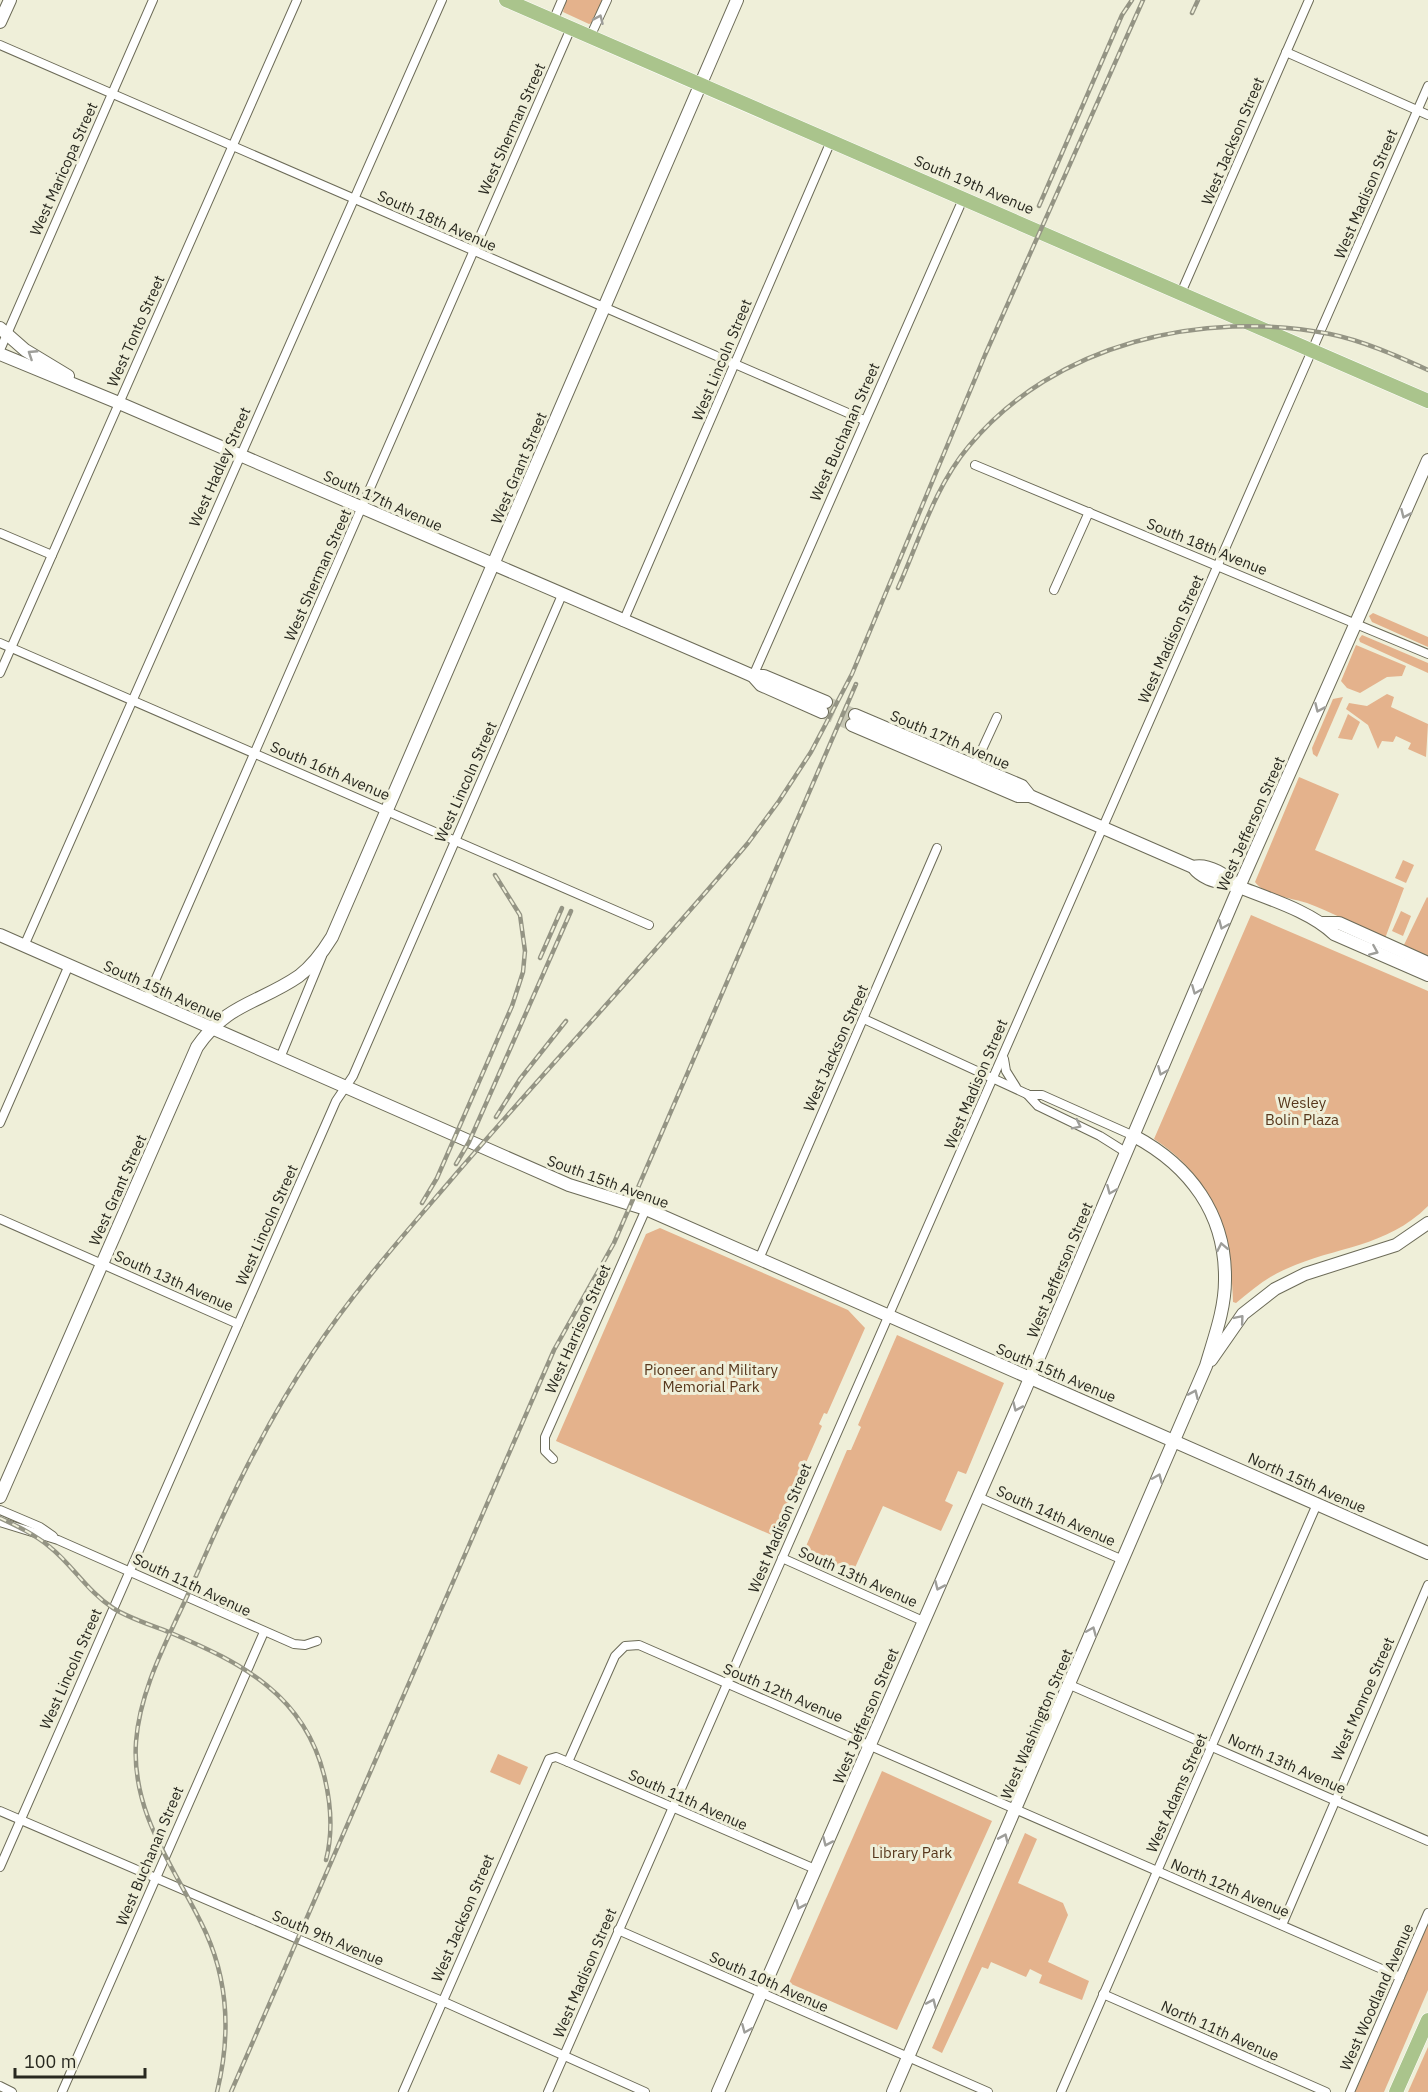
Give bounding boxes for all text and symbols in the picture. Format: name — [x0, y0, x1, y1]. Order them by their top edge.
one-way arrow — [591, 14, 603, 25]
street label: West Sherman Street — [474, 60, 549, 198]
street label: West Jackson Street — [1197, 74, 1268, 208]
street label: West Maricopa Street — [26, 99, 102, 238]
street label: West Madison Street — [1330, 126, 1401, 261]
street label: South 19th Avenue — [911, 151, 1037, 218]
street label: South 18th Avenue — [375, 186, 500, 255]
street label: West Tonto Street — [102, 272, 169, 390]
street label: West Lincoln Street — [687, 296, 756, 423]
one-way arrow — [28, 349, 38, 361]
street label: West Buchanan Street — [805, 360, 884, 504]
street label: West Hadley Street — [185, 404, 254, 530]
street label: West Grant Street — [486, 409, 551, 527]
street label: South 17th Avenue — [321, 466, 446, 535]
street label: West Sherman Street — [280, 506, 355, 644]
one-way arrow — [1400, 508, 1412, 519]
street label: South 18th Avenue — [1144, 514, 1270, 579]
street label: West Madison Street — [1134, 571, 1207, 706]
one-way arrow — [1314, 702, 1326, 713]
street label: South 17th Avenue — [887, 706, 1013, 773]
street label: West Lincoln Street — [430, 718, 501, 845]
street label: South 16th Avenue — [267, 737, 393, 804]
street label: West Jefferson Street — [1212, 753, 1289, 894]
one-way arrow — [1218, 918, 1230, 929]
one-way arrow — [1367, 944, 1378, 956]
street label: South 15th Avenue — [101, 956, 226, 1025]
street label: West Jackson Street — [799, 981, 872, 1114]
one-way arrow — [1191, 984, 1203, 995]
street label: West Madison Street — [940, 1016, 1011, 1151]
one-way arrow — [1157, 1065, 1169, 1076]
park label: Wesley Bolin Plaza — [1265, 1093, 1339, 1129]
one-way arrow — [1070, 1117, 1081, 1129]
street label: West Grant Street — [85, 1131, 151, 1248]
street label: South 15th Avenue — [545, 1151, 672, 1212]
street label: West Lincoln Street — [231, 1161, 302, 1288]
one-way arrow — [1106, 1183, 1118, 1194]
street label: West Jefferson Street — [1022, 1199, 1097, 1341]
one-way arrow — [1216, 1242, 1229, 1252]
street label: South 13th Avenue — [112, 1246, 237, 1315]
street label: West Harrison Street — [540, 1261, 615, 1396]
one-way arrow — [1233, 1315, 1244, 1326]
street label: South 15th Avenue — [993, 1339, 1119, 1406]
park label: Pioneer and Military Memorial Park — [644, 1360, 779, 1396]
one-way arrow — [1187, 1389, 1199, 1400]
one-way arrow — [1012, 1401, 1024, 1412]
street label: North 15th Avenue — [1245, 1448, 1369, 1517]
street label: West Madison Street — [744, 1460, 815, 1595]
one-way arrow — [1151, 1474, 1163, 1485]
street label: South 14th Avenue — [994, 1481, 1119, 1550]
street label: South 13th Avenue — [796, 1542, 921, 1611]
street label: South 11th Avenue — [130, 1549, 254, 1620]
one-way arrow — [934, 1579, 946, 1590]
street label: West Lincoln Street — [35, 1605, 106, 1732]
one-way arrow — [1085, 1627, 1097, 1638]
street label: West Monroe Street — [1327, 1634, 1398, 1764]
street label: West Jefferson Street — [828, 1645, 903, 1787]
street label: West Washington Street — [996, 1646, 1077, 1802]
street label: South 12th Avenue — [720, 1659, 846, 1726]
street label: North 13th Avenue — [1225, 1729, 1349, 1798]
street label: West Adams Street — [1142, 1730, 1211, 1855]
street label: South 11th Avenue — [626, 1765, 751, 1834]
street label: West Buchanan Street — [112, 1783, 187, 1928]
one-way arrow — [997, 1833, 1009, 1844]
one-way arrow — [822, 1836, 834, 1847]
park label: Library Park — [872, 1843, 952, 1862]
street label: West Jackson Street — [427, 1851, 498, 1985]
street label: North 12th Avenue — [1168, 1854, 1293, 1921]
one-way arrow — [795, 1898, 807, 1909]
street label: South 9th Avenue — [270, 1905, 387, 1970]
street label: West Madison Street — [549, 1905, 620, 2040]
street label: West Woodland Avenue — [1336, 1920, 1418, 2073]
street label: South 10th Avenue — [707, 1947, 832, 2016]
street label: North 11th Avenue — [1158, 1996, 1282, 2065]
one-way arrow — [925, 1999, 937, 2010]
one-way arrow — [741, 2022, 753, 2033]
scale bar — [15, 2041, 146, 2079]
text: 100 m — [24, 2050, 76, 2073]

